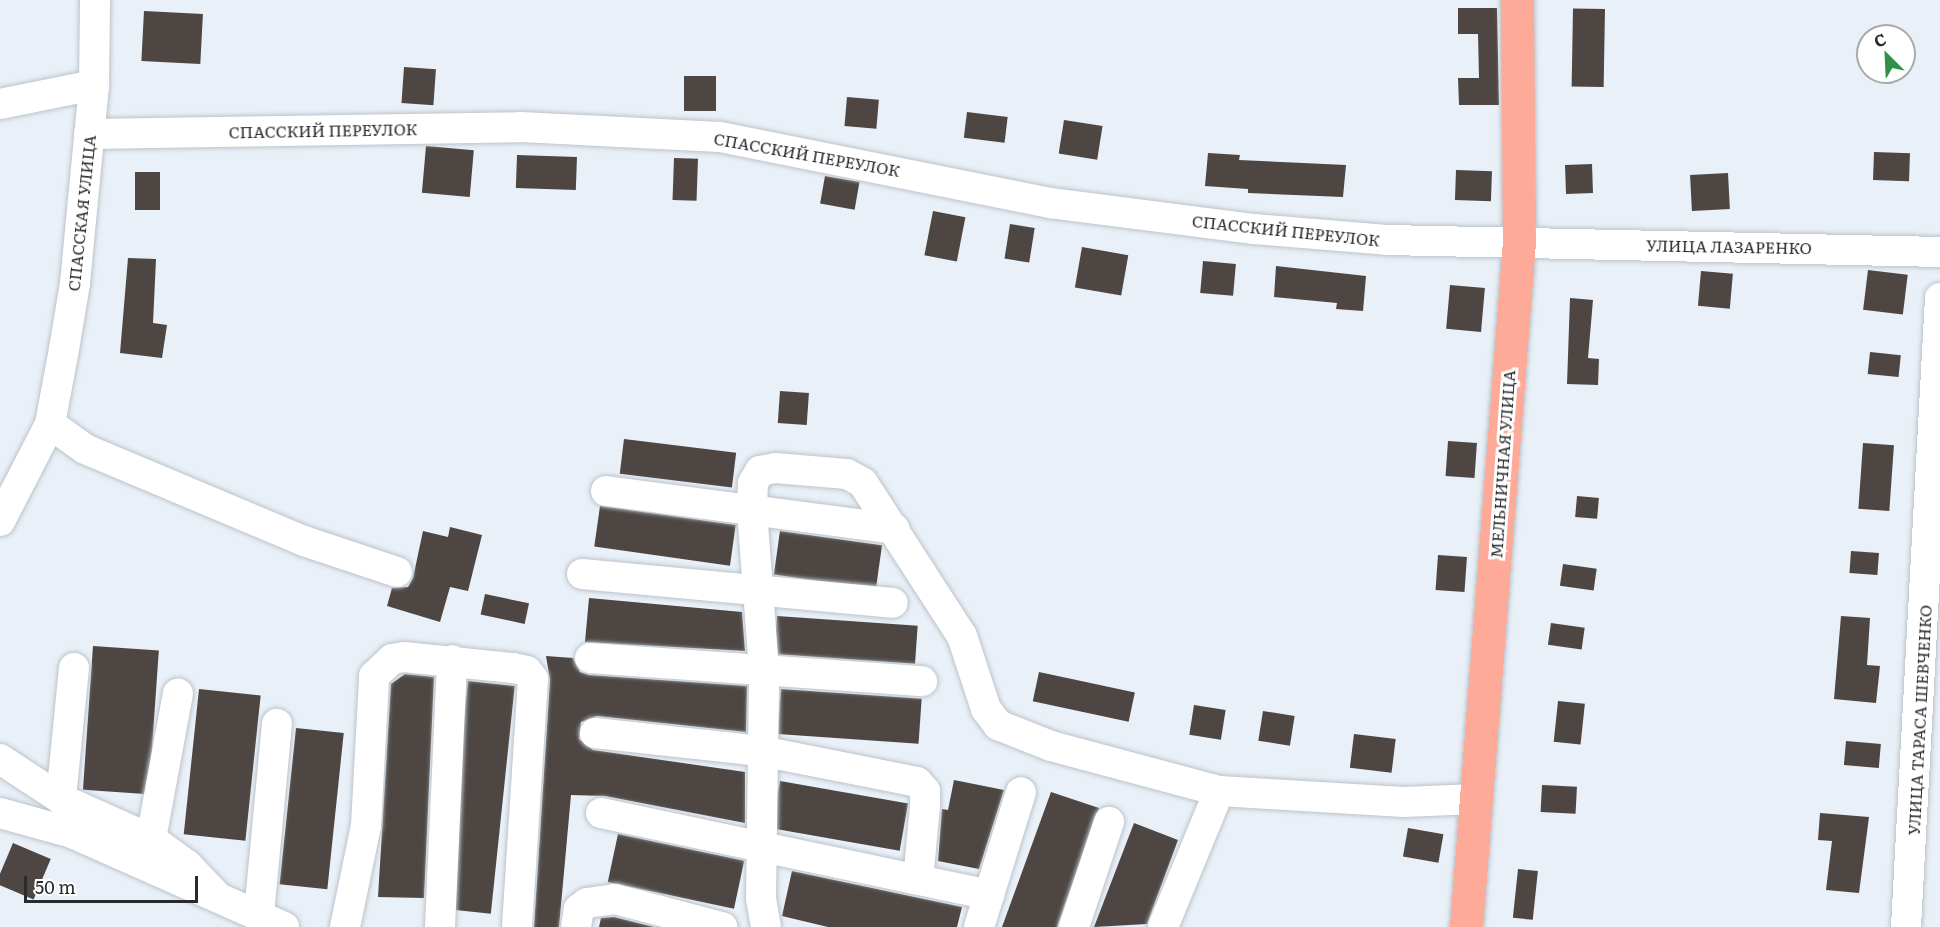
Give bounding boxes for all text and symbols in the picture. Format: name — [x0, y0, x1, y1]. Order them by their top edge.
north arrow — [1856, 24, 1916, 84]
text: С — [1869, 26, 1890, 53]
street label: СПАССКИЙ ПЕРЕУЛОК — [229, 119, 417, 141]
street label: СПАССКИЙ ПЕРЕУЛОК — [712, 128, 902, 180]
street label: СПАССКАЯ УЛИЦА — [63, 134, 99, 292]
street label: СПАССКИЙ ПЕРЕУЛОК — [1191, 211, 1381, 249]
street label: УЛИЦА ЛАЗАРЕНКО — [1646, 235, 1812, 257]
street label: МЕЛЬНИЧНАЯ УЛИЦА — [1486, 369, 1518, 559]
street label: УЛИЦА ТАРАСА ШЕВЧЕНКО — [1903, 604, 1935, 836]
scale bar — [27, 864, 201, 902]
text: 50 m — [35, 873, 76, 900]

